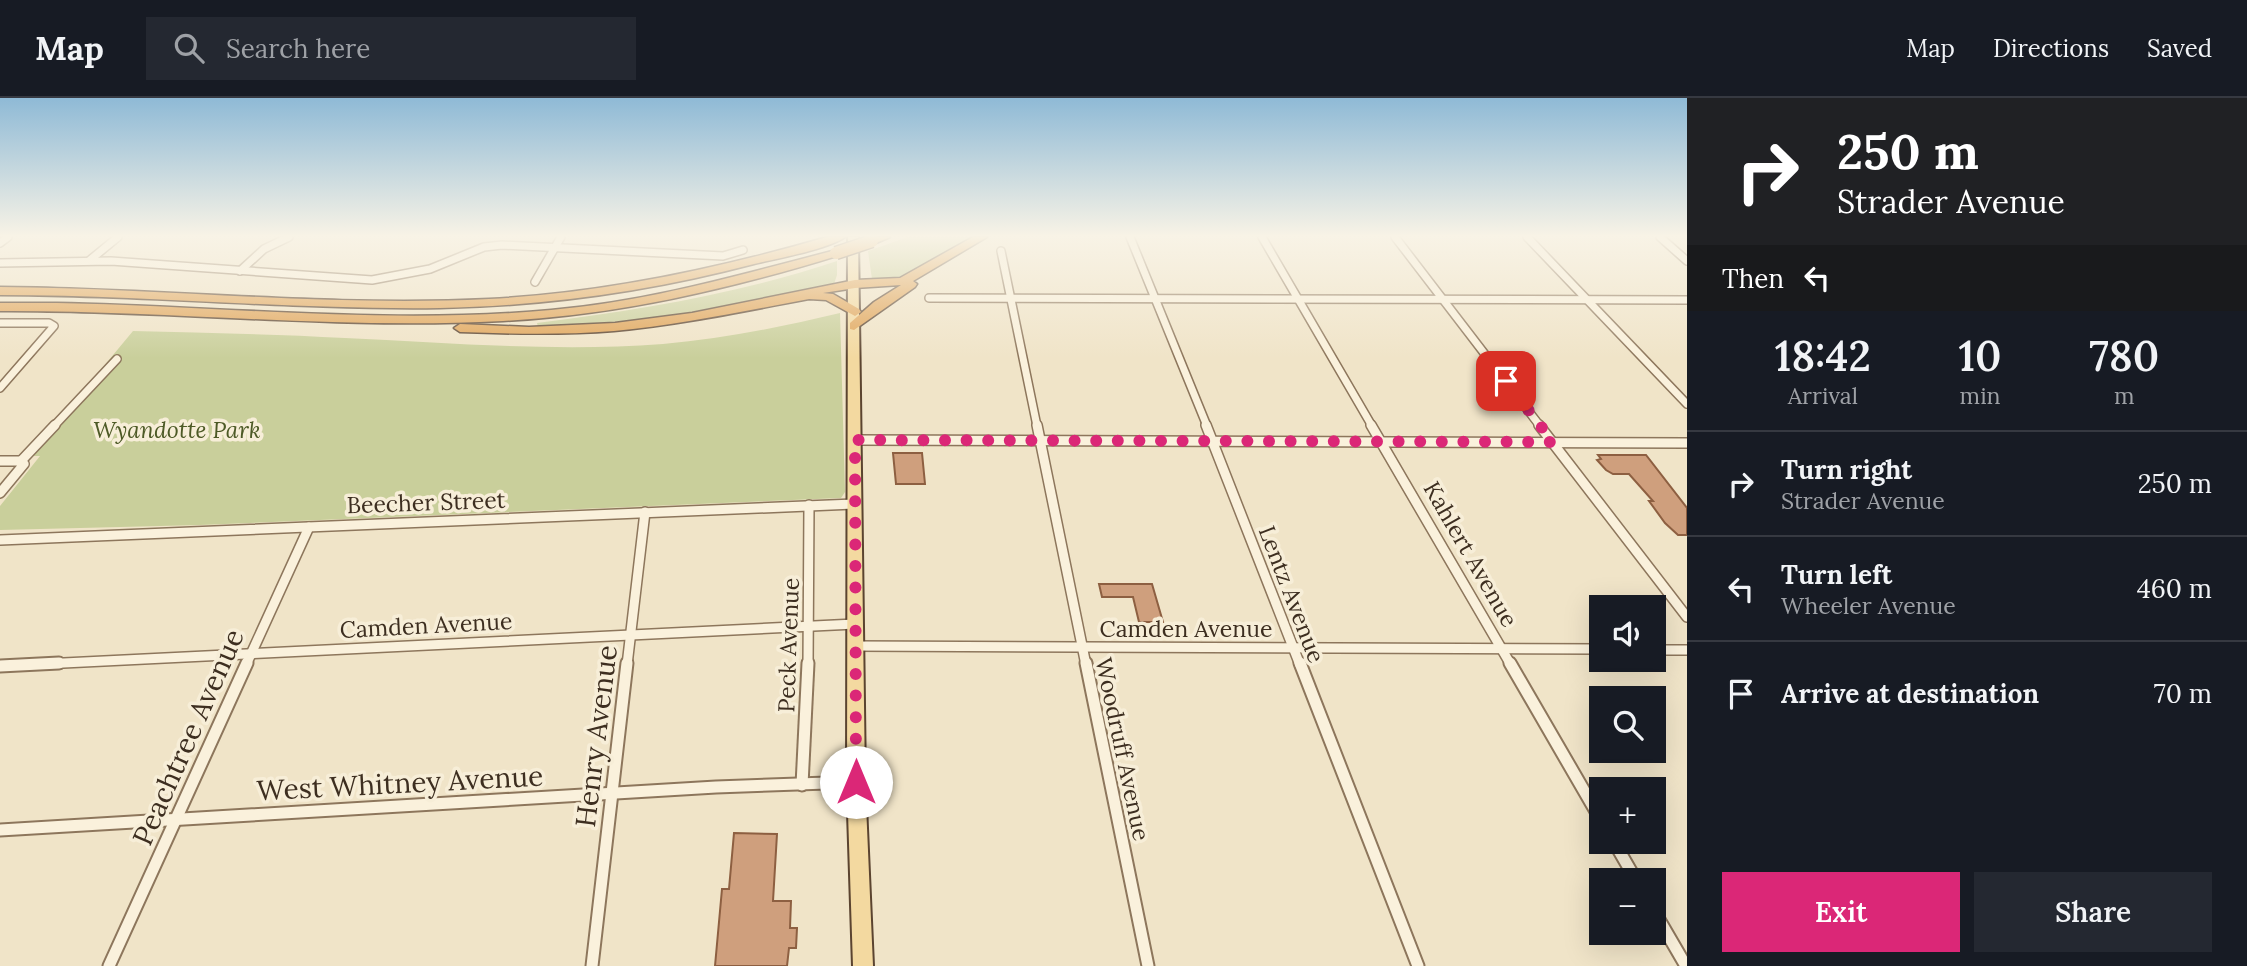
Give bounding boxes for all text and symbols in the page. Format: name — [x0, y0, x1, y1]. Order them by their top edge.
search box — [146, 17, 636, 80]
text: Map — [35, 27, 104, 69]
icon: search — [170, 29, 208, 67]
text: Search here — [226, 32, 370, 65]
text: Map — [1906, 33, 1955, 64]
text: Directions — [1993, 33, 2109, 64]
text: Saved — [2147, 33, 2212, 64]
text: 250 m — [1837, 120, 1979, 182]
icon: right — [1722, 126, 1813, 217]
text: Strader Avenue — [1837, 181, 2065, 222]
icon: left — [1798, 259, 1836, 297]
text: Then — [1722, 262, 1784, 295]
text: 18:42 — [1775, 329, 1871, 383]
text: 10 — [1959, 329, 2002, 383]
text: 780 — [2089, 329, 2159, 383]
pin — [1476, 351, 1536, 411]
icon: arrive — [1487, 362, 1525, 400]
text: Arrival — [1788, 381, 1858, 410]
text: min — [1960, 381, 2001, 410]
text: m — [2114, 381, 2135, 410]
park label: Wyandotte Park — [93, 415, 261, 444]
text: Turn right — [1781, 453, 1912, 486]
icon: right — [1722, 465, 1760, 503]
text: 250 m — [2138, 467, 2212, 500]
street label: Kahlert Avenue — [1418, 476, 1524, 632]
street label: Beecher Street — [346, 485, 506, 519]
text: Strader Avenue — [1781, 486, 1945, 515]
street label: Lentz Avenue — [1253, 521, 1331, 667]
text: Turn left — [1781, 558, 1892, 591]
icon: left — [1722, 570, 1760, 608]
text: 460 m — [2137, 572, 2212, 605]
street label: Peck Avenue — [771, 577, 805, 713]
text: Wheeler Avenue — [1781, 591, 1956, 620]
map controls — [1589, 595, 1666, 945]
button: sound — [1589, 595, 1666, 672]
street label: Camden Avenue — [339, 606, 513, 644]
street label: Camden Avenue — [1100, 614, 1272, 643]
street label: Peachtree Avenue — [124, 623, 252, 851]
street label: Henry Avenue — [567, 643, 625, 829]
street label: Woodruff Avenue — [1089, 655, 1157, 843]
icon: arrive — [1722, 675, 1760, 713]
text: Arrive at destination — [1781, 677, 2039, 710]
text: 70 m — [2154, 677, 2212, 710]
button: search — [1589, 686, 1666, 763]
position arrow — [819, 745, 893, 819]
street label: West Whitney Avenue — [256, 758, 544, 808]
button: + — [1589, 777, 1666, 854]
button: − — [1589, 868, 1666, 945]
button: Exit — [1722, 872, 1960, 952]
button: Share — [1974, 872, 2212, 952]

